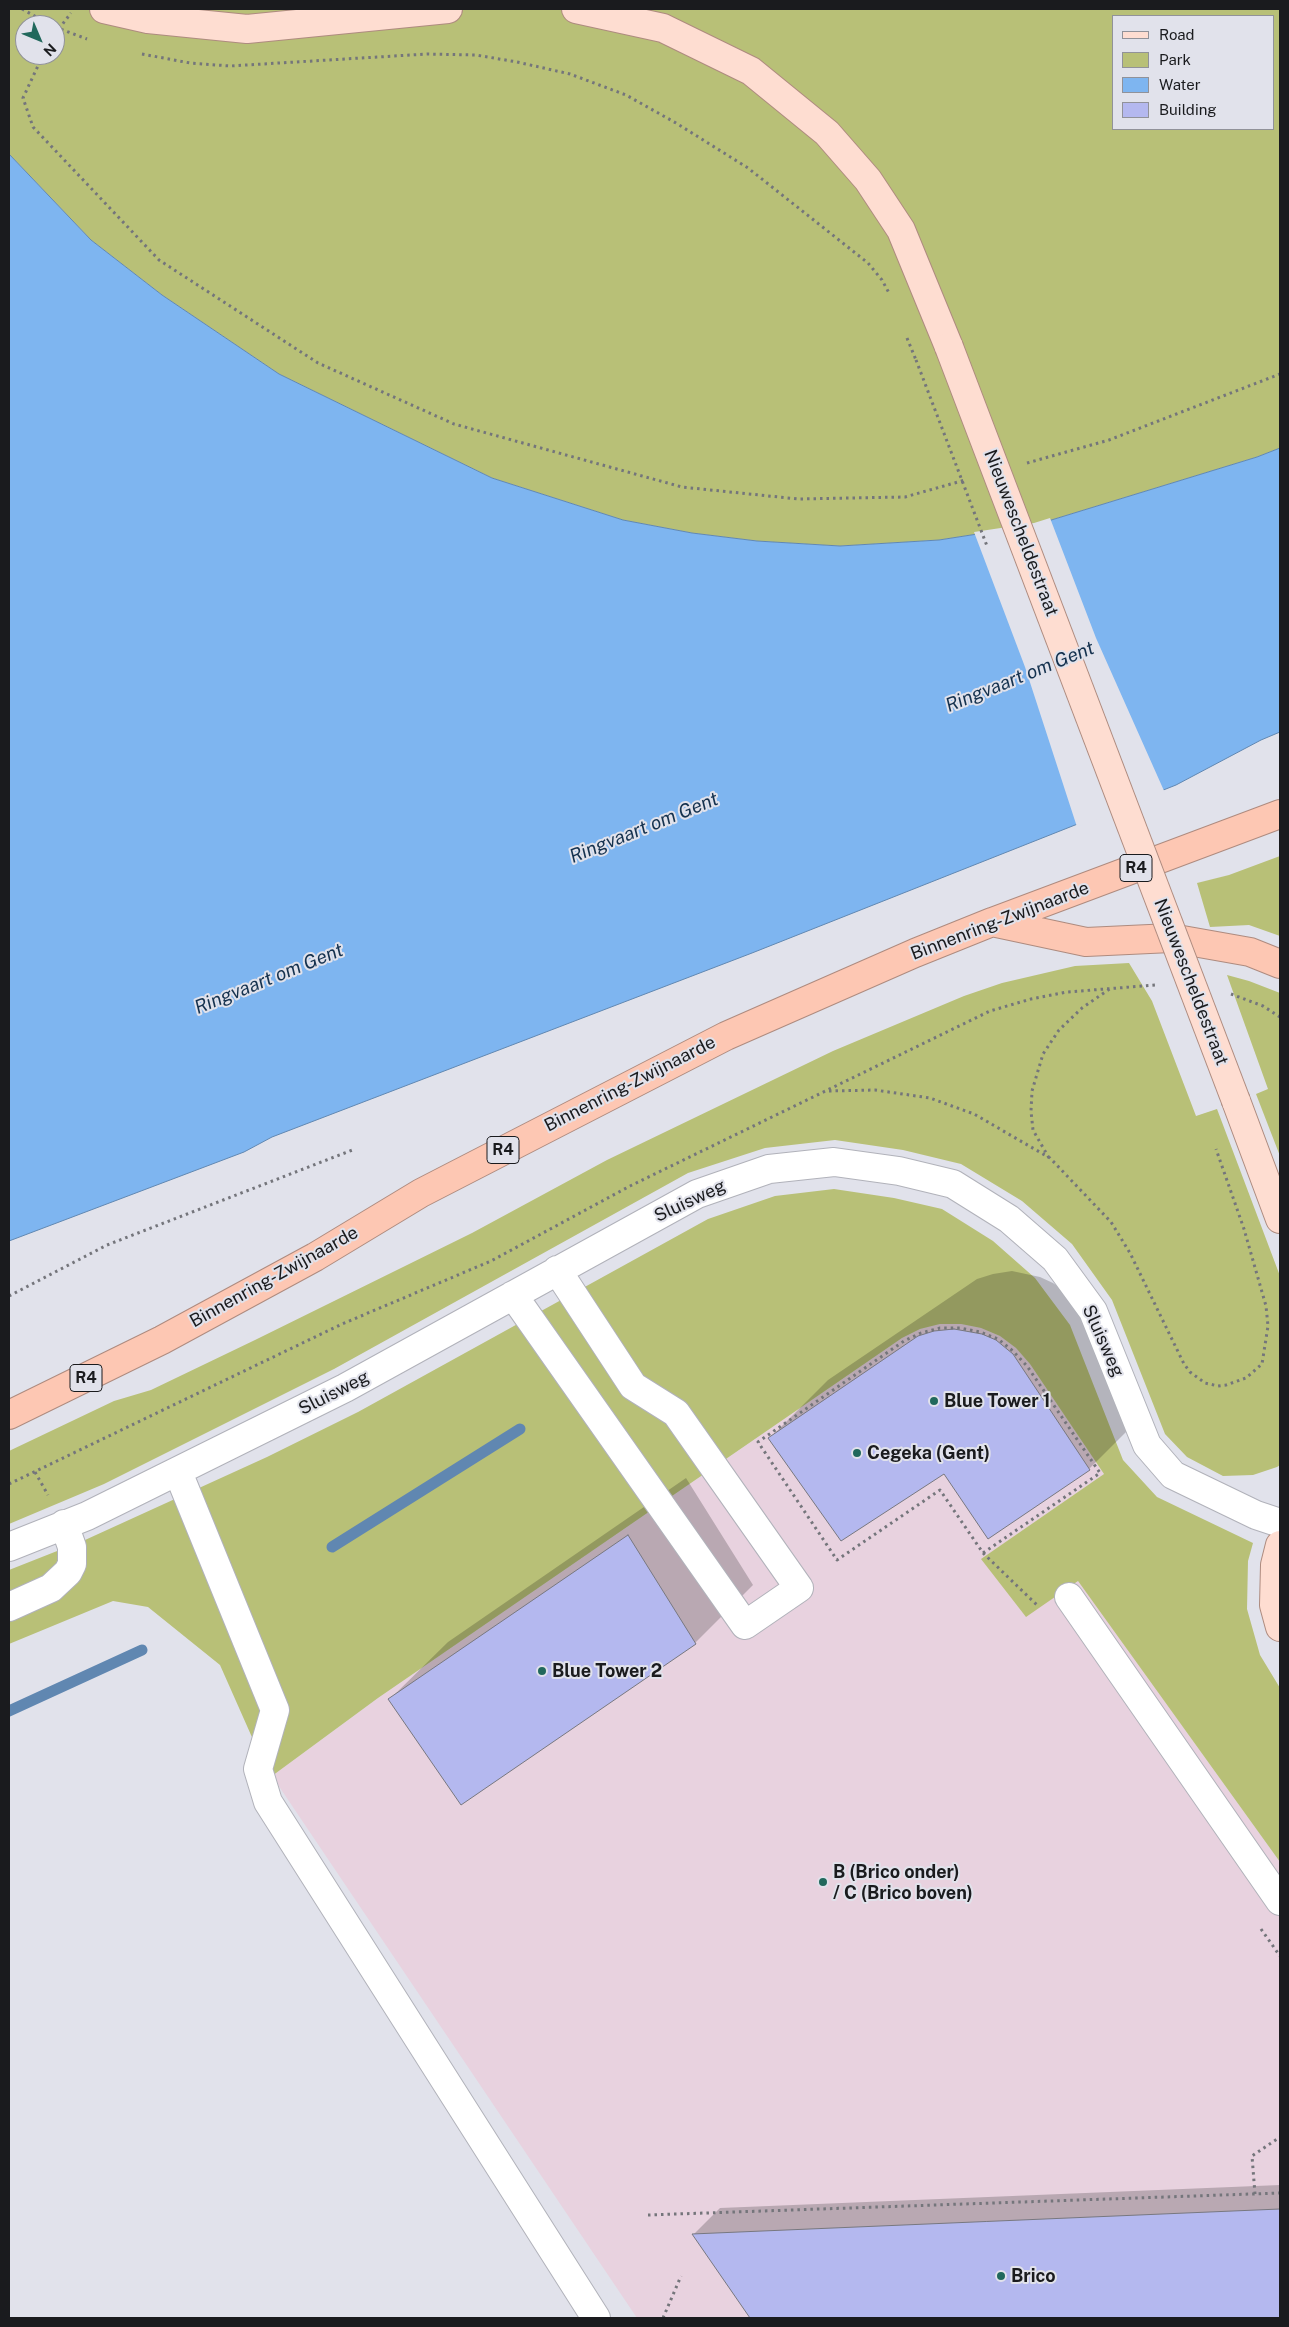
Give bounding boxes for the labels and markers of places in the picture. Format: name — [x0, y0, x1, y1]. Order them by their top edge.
place label: Blue Tower 1 — [944, 1390, 1051, 1412]
marker: Blue Tower 1 — [928, 1395, 940, 1407]
place label: Cegeka (Gent) — [867, 1442, 990, 1464]
marker: Cegeka (Gent) — [851, 1447, 863, 1459]
place label: Blue Tower 2 — [552, 1660, 662, 1682]
marker: Blue Tower 2 — [536, 1665, 548, 1677]
place label: B (Brico onder) / C (Brico boven) — [833, 1861, 973, 1904]
marker: B (Brico onder) / C (Brico boven) — [817, 1876, 829, 1888]
place label: Brico — [1011, 2265, 1056, 2287]
marker: Brico — [995, 2270, 1007, 2282]

